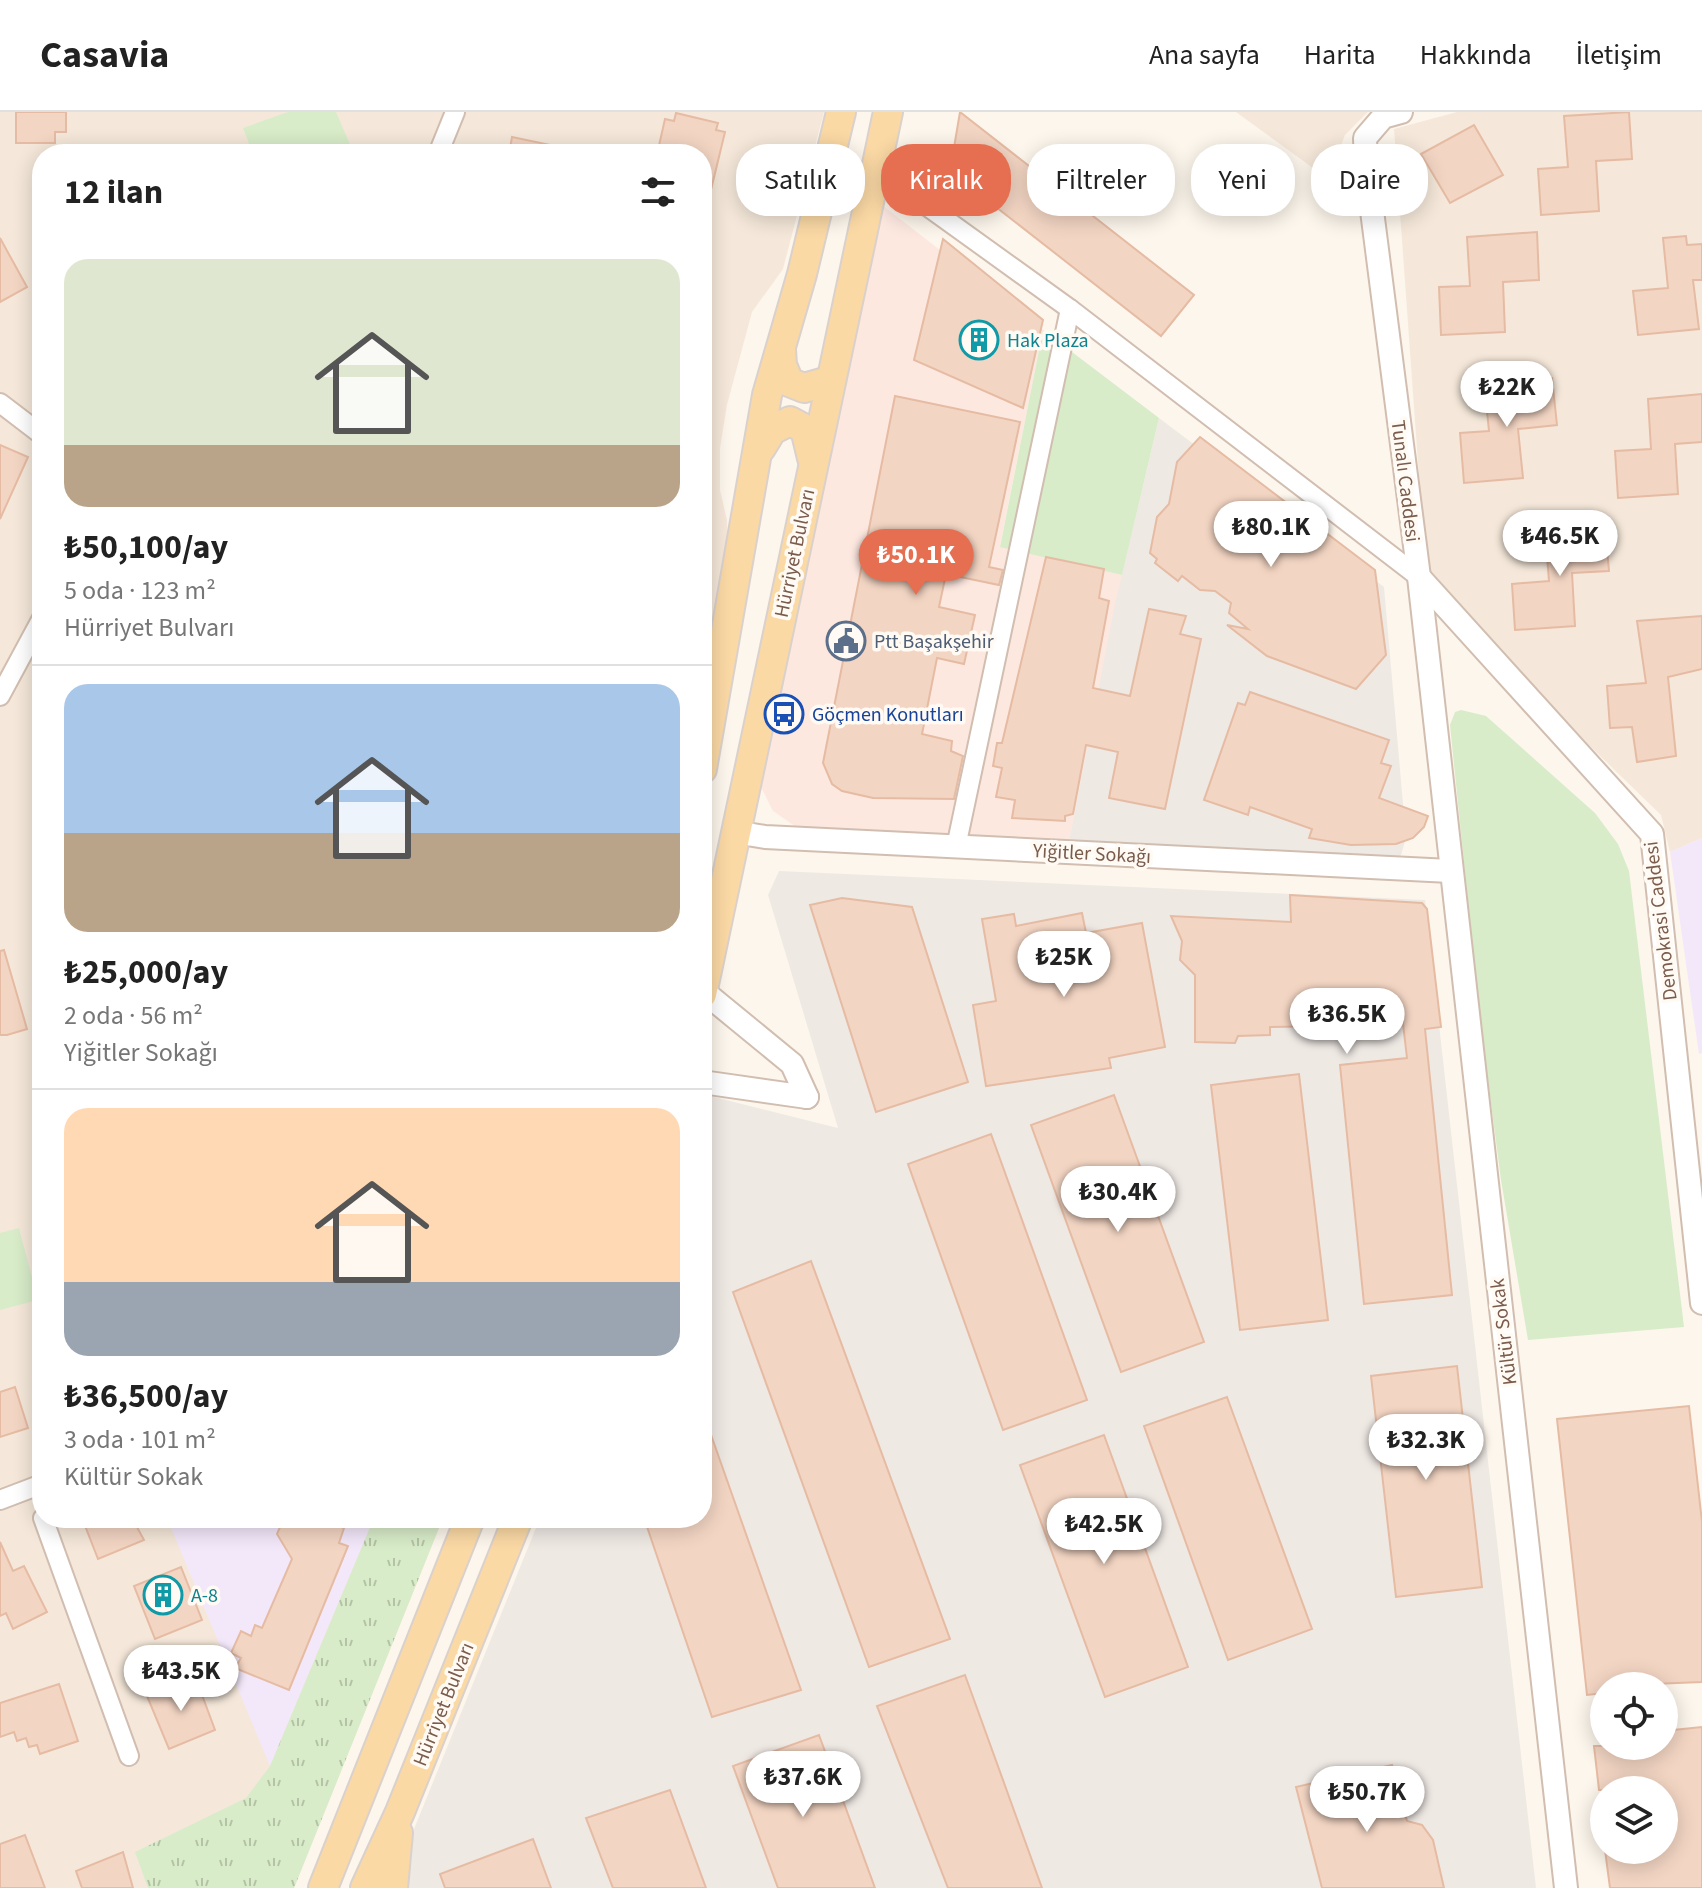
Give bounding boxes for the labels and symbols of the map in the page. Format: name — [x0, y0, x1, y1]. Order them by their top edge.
building icon: Hak Plaza — [958, 319, 1000, 361]
place label: Hak Plaza — [1007, 327, 1089, 355]
pin: ₺22K — [1460, 361, 1554, 429]
street label: Tunalı Caddesi — [1384, 419, 1426, 544]
street label: Hürriyet Bulvarı — [768, 486, 822, 620]
pin: ₺80.1K — [1206, 501, 1336, 569]
pin: ₺46.5K — [1495, 510, 1625, 578]
pin: ₺50.1K — [851, 529, 981, 597]
public building icon: Ptt Başakşehir — [825, 620, 867, 662]
place label: Ptt Başakşehir — [874, 628, 994, 656]
bus stop icon: Göçmen Konutları — [763, 693, 805, 735]
place label: Göçmen Konutları — [812, 701, 964, 729]
street label: Yiğitler Sokağı — [1031, 837, 1152, 871]
street label: Demokrasi Caddesi — [1637, 840, 1685, 1002]
pin: ₺25K — [1017, 931, 1111, 999]
pin: ₺36.5K — [1282, 988, 1412, 1056]
pin: ₺30.4K — [1053, 1166, 1183, 1234]
street label: Kültür Sokak — [1484, 1277, 1524, 1387]
pin: ₺32.3K — [1361, 1414, 1491, 1482]
pin: ₺42.5K — [1039, 1498, 1169, 1566]
building icon: A-8 — [142, 1574, 184, 1616]
place label: A-8 — [191, 1582, 218, 1610]
street label: Hürriyet Bulvarı — [406, 1638, 481, 1770]
pin: ₺43.5K — [116, 1645, 246, 1713]
pin: ₺37.6K — [738, 1751, 868, 1819]
pin: ₺50.7K — [1302, 1766, 1432, 1834]

